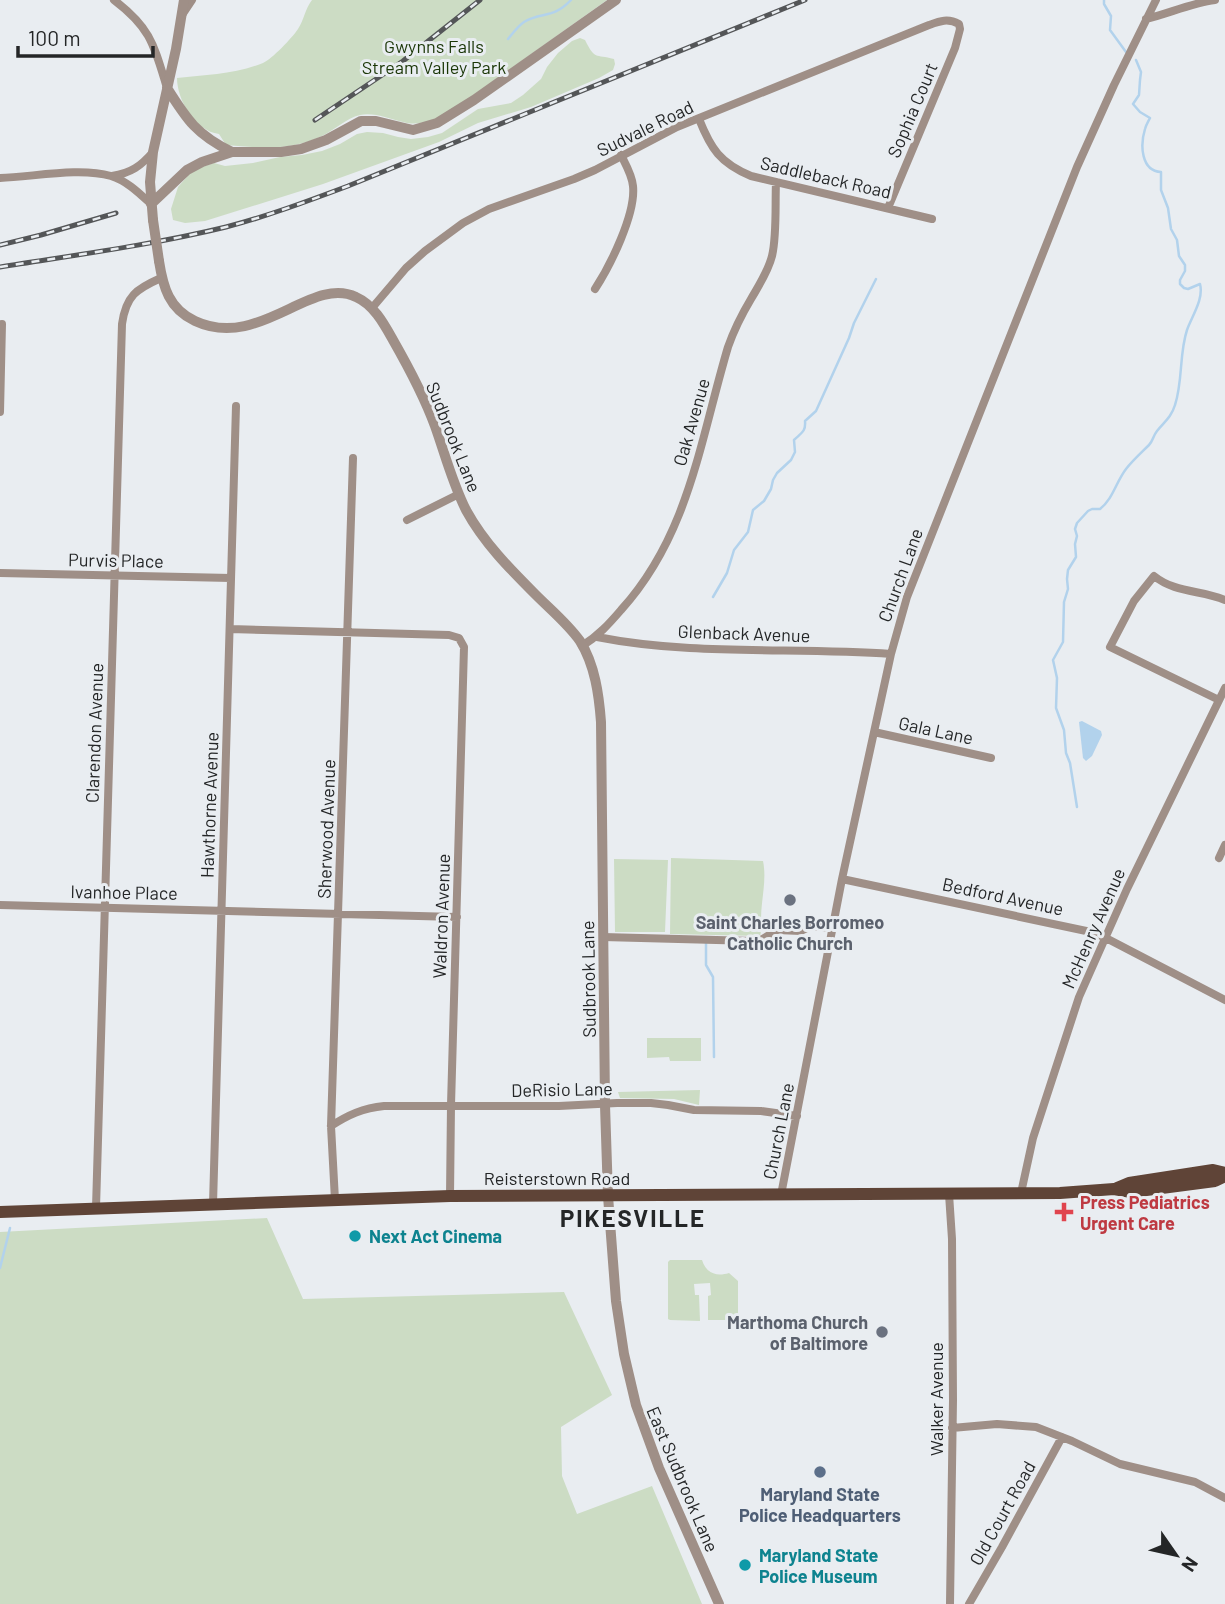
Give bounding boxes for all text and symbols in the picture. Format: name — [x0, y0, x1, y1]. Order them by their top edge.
scale bar — [18, 14, 152, 58]
text: 100 m — [28, 25, 81, 50]
park label: Gwynns Falls Stream Valley Park — [362, 35, 506, 78]
street label: Sophia Court — [882, 59, 942, 161]
street label: Sudvale Road — [593, 95, 697, 161]
street label: Saddleback Road — [758, 151, 894, 203]
street label: Oak Avenue — [668, 376, 714, 468]
street label: Sudbrook Lane — [422, 379, 486, 495]
street label: Church Lane — [873, 525, 927, 625]
street label: Purvis Place — [68, 548, 164, 572]
street label: Glenback Avenue — [677, 620, 811, 646]
street label: Clarendon Avenue — [81, 663, 107, 803]
street label: Gala Lane — [897, 711, 975, 749]
street label: Hawthorne Avenue — [195, 732, 223, 878]
street label: Sherwood Avenue — [313, 759, 339, 899]
street label: Waldron Avenue — [428, 853, 454, 979]
street label: McHenry Avenue — [1057, 864, 1129, 992]
street label: Bedford Avenue — [940, 872, 1066, 920]
street label: Ivanhoe Place — [70, 880, 178, 904]
marker: Saint Charles Borromeo Catholic Church — [782, 892, 798, 908]
place label: Saint Charles Borromeo Catholic Church — [696, 911, 884, 954]
street label: Sudbrook Lane — [576, 920, 600, 1038]
street label: DeRisio Lane — [511, 1077, 613, 1101]
street label: Church Lane — [758, 1081, 798, 1181]
street label: Reisterstown Road — [484, 1167, 630, 1189]
place label: Press Pediatrics Urgent Care — [1080, 1191, 1210, 1234]
marker: Press Pediatrics Urgent Care — [1054, 1202, 1074, 1222]
district label: PIKESVILLE — [560, 1203, 706, 1232]
place label: Next Act Cinema — [369, 1225, 502, 1247]
marker: Next Act Cinema — [347, 1228, 363, 1244]
place label: Marthoma Church of Baltimore — [727, 1311, 868, 1354]
marker: Marthoma Church of Baltimore — [874, 1324, 890, 1340]
street label: Walker Avenue — [925, 1342, 947, 1456]
street label: East Sudbrook Lane — [642, 1403, 724, 1555]
street label: Old Court Road — [964, 1457, 1040, 1569]
marker: Maryland State Police Headquarters — [812, 1464, 828, 1480]
place label: Maryland State Police Headquarters — [739, 1483, 901, 1526]
north arrow — [1141, 1520, 1211, 1590]
place label: Maryland State Police Museum — [759, 1544, 879, 1587]
text: N — [1177, 1553, 1204, 1576]
marker: Maryland State Police Museum — [737, 1557, 753, 1573]

